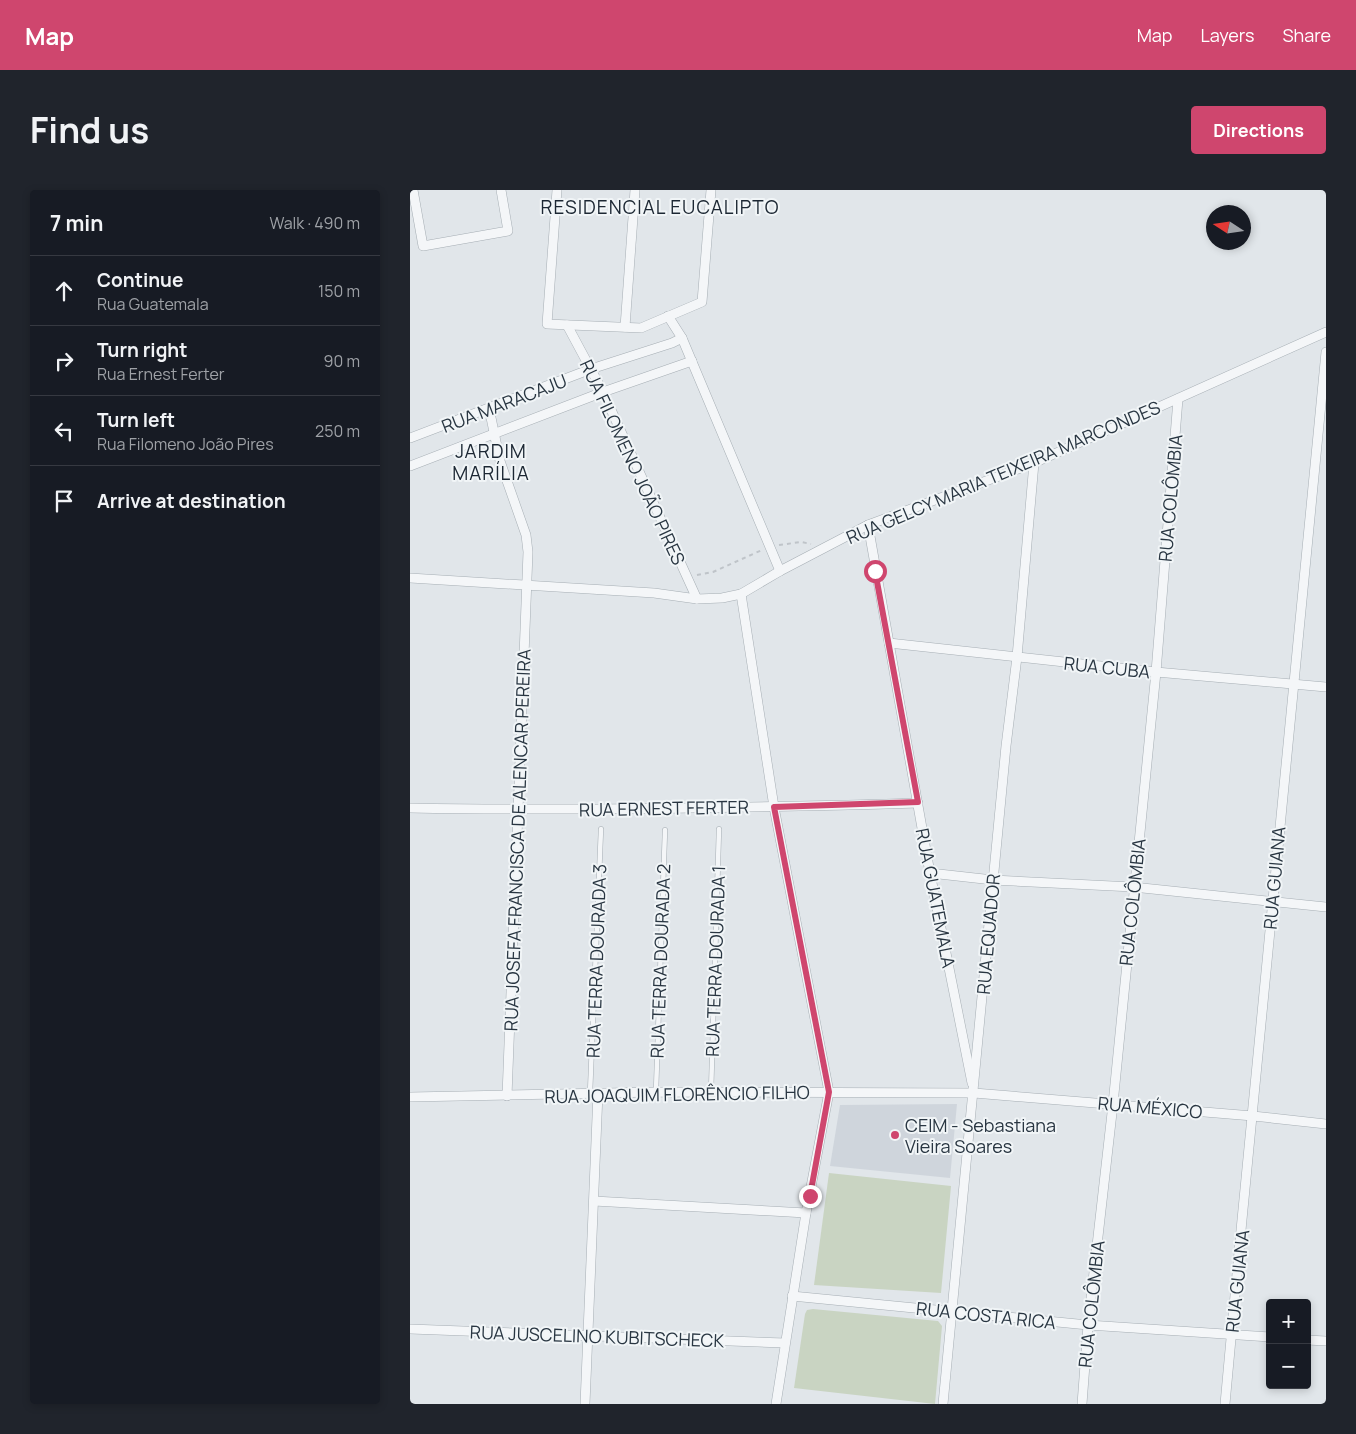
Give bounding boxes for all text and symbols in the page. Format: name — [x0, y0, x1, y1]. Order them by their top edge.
text: Map — [25, 19, 74, 52]
text: Map — [1137, 23, 1172, 47]
text: Layers — [1200, 23, 1254, 47]
text: Share — [1282, 23, 1331, 47]
text: Find us — [30, 106, 149, 154]
button: Directions — [1191, 106, 1326, 154]
district label: RESIDENCIAL EUCALIPTO — [541, 194, 779, 220]
north arrow — [1206, 205, 1251, 250]
text: 7 min — [50, 209, 103, 237]
text: Walk · 490 m — [269, 212, 360, 234]
text: Continue — [97, 267, 183, 293]
icon: ahead — [50, 277, 78, 305]
text: 150 m — [318, 280, 360, 302]
text: Rua Guatemala — [97, 293, 209, 315]
text: Turn right — [97, 337, 187, 363]
icon: right — [50, 347, 78, 375]
text: 90 m — [324, 350, 360, 372]
street label: RUA FILOMENO JOÃO PIRES — [575, 355, 691, 569]
text: Rua Ernest Ferter — [97, 363, 225, 385]
street label: RUA MARACAJU — [438, 368, 570, 438]
street label: RUA GELCY MARIA TEIXEIRA MARCONDES — [842, 395, 1164, 549]
text: Turn left — [97, 407, 175, 433]
icon: left — [50, 417, 78, 445]
text: 250 m — [315, 420, 360, 442]
text: Rua Filomeno João Pires — [97, 433, 274, 455]
street label: RUA COLÔMBIA — [1152, 433, 1188, 563]
district label: JARDIM MARÍLIA — [452, 438, 530, 486]
icon: arrive — [50, 487, 78, 515]
text: Arrive at destination — [97, 488, 286, 514]
route start — [864, 560, 887, 583]
street label: RUA JOSEFA FRANCISCA DE ALENCAR PEREIRA — [498, 648, 536, 1032]
street label: RUA CUBA — [1063, 651, 1152, 684]
street label: RUA ERNEST FERTER — [579, 795, 749, 821]
street label: RUA GUIANA — [1258, 825, 1290, 930]
street label: RUA GUATEMALA — [911, 826, 961, 970]
street label: RUA COLÔMBIA — [1113, 837, 1151, 967]
street label: RUA TERRA DOURADA 3 — [581, 863, 611, 1059]
street label: RUA TERRA DOURADA 2 — [645, 863, 675, 1059]
street label: RUA TERRA DOURADA 1 — [700, 865, 730, 1057]
street label: RUA EQUADOR — [971, 873, 1005, 995]
street label: RUA JOAQUIM FLORÊNCIO FILHO — [544, 1080, 810, 1108]
street label: RUA MÉXICO — [1097, 1090, 1203, 1124]
place label: CEIM - Sebastiana Vieira Soares — [905, 1113, 1056, 1158]
marker: CEIM - Sebastiana Vieira Soares — [889, 1129, 901, 1141]
route end — [799, 1185, 822, 1208]
street label: RUA GUIANA — [1220, 1228, 1254, 1334]
street label: RUA COLÔMBIA — [1072, 1239, 1110, 1369]
street label: RUA COSTA RICA — [915, 1296, 1058, 1334]
map controls — [1266, 1299, 1311, 1389]
button: + — [1266, 1299, 1311, 1344]
street label: RUA JUSCELINO KUBITSCHECK — [469, 1320, 725, 1352]
button: − — [1266, 1344, 1311, 1389]

